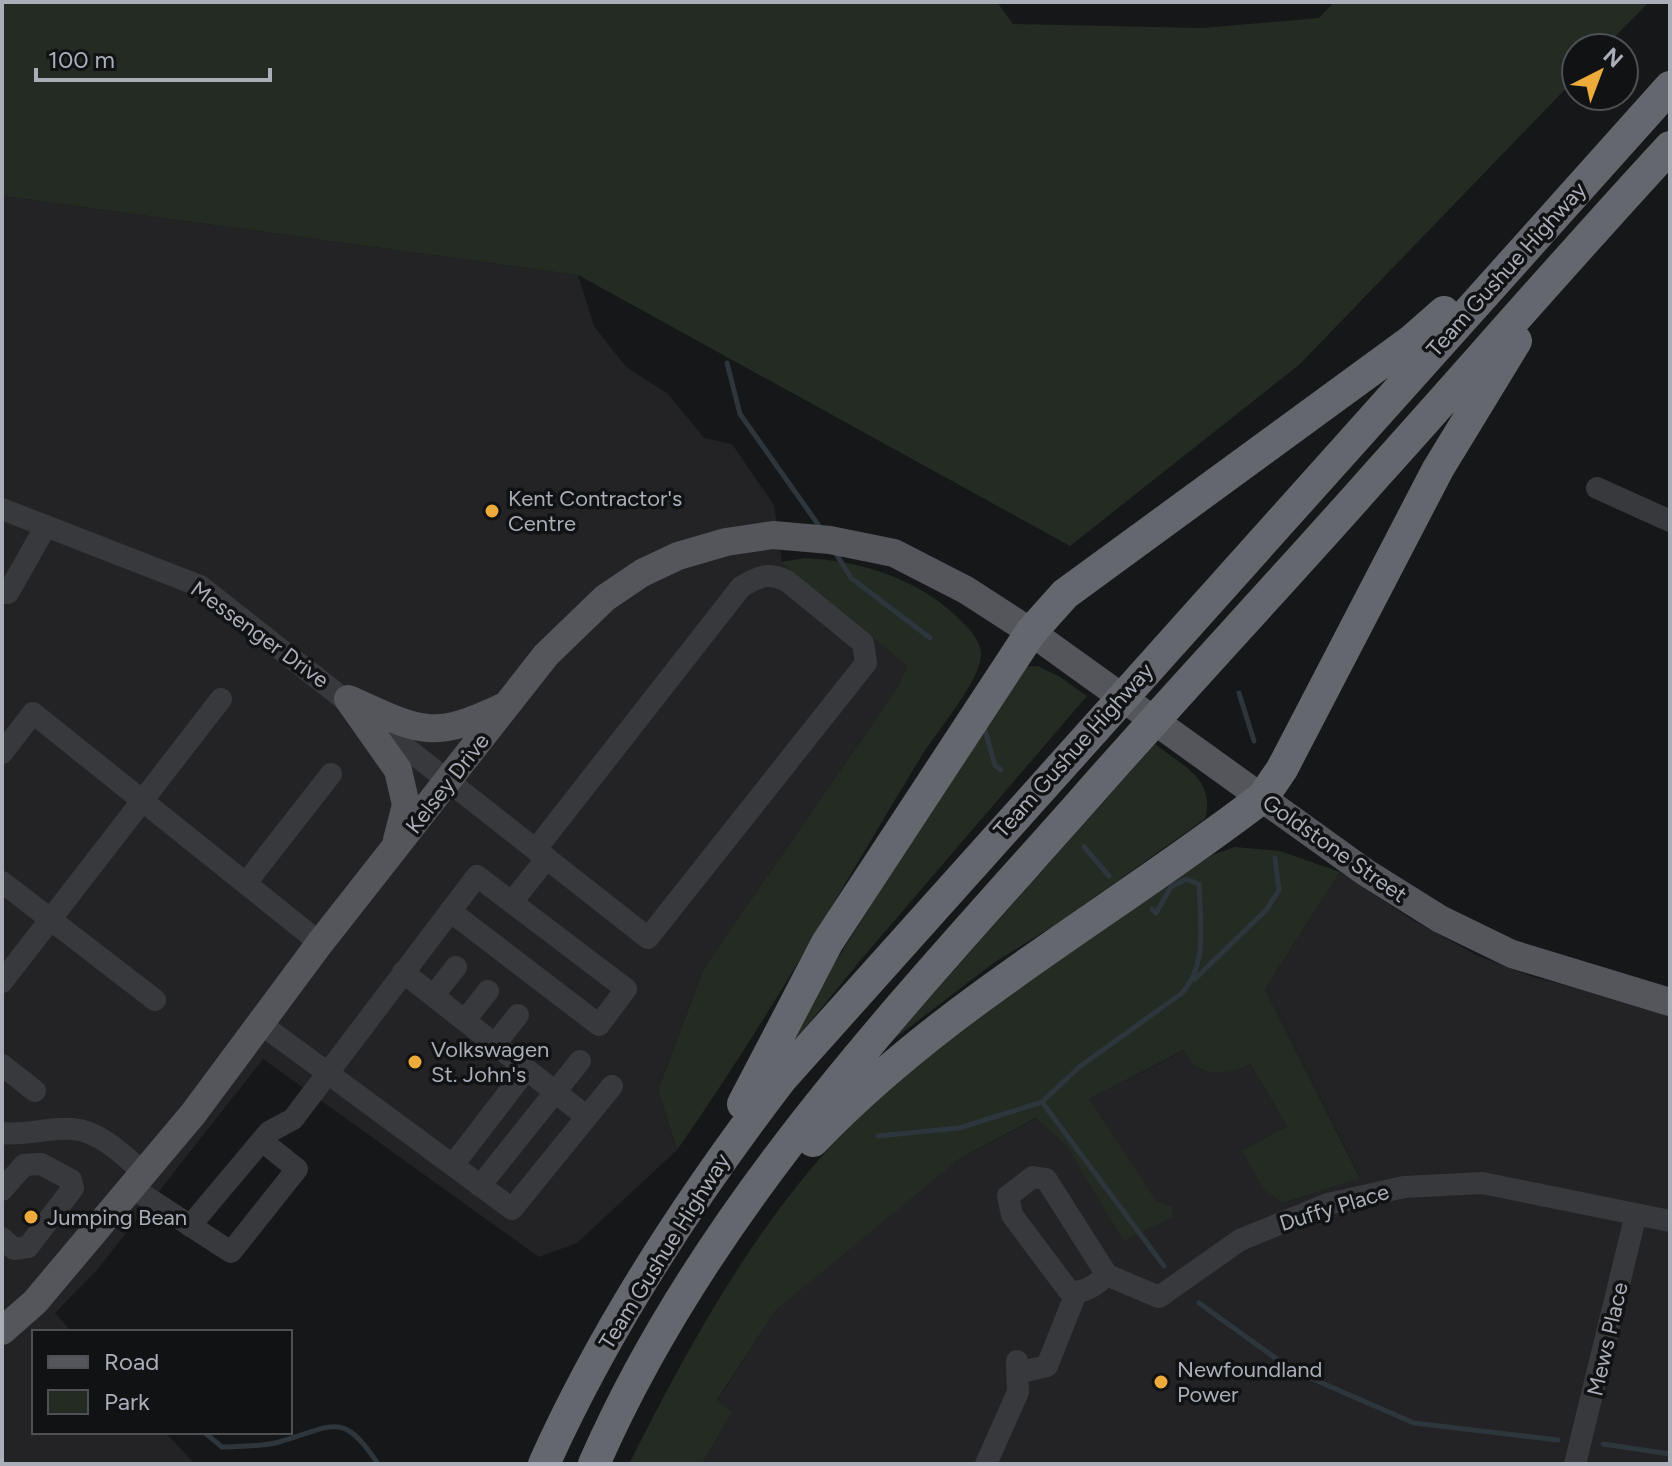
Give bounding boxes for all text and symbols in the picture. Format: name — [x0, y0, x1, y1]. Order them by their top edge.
scale bar — [36, 32, 270, 82]
north arrow — [1560, 32, 1640, 112]
text: N — [1598, 42, 1628, 73]
text: 100 m — [48, 45, 115, 74]
street label: Team Gushue Highway — [1421, 176, 1592, 362]
place label: Kent Contractor's Centre — [508, 485, 682, 537]
marker: Kent Contractor's Centre — [483, 502, 501, 520]
street label: Messenger Drive — [185, 575, 334, 694]
street label: Team Gushue Highway — [988, 657, 1159, 843]
street label: Kelsey Drive — [400, 728, 495, 839]
street label: Goldstone Street — [1257, 789, 1412, 908]
place label: Volkswagen St. John's — [431, 1036, 549, 1088]
marker: Volkswagen St. John's — [406, 1053, 424, 1071]
street label: Team Gushue Highway — [593, 1148, 736, 1354]
street label: Duffy Place — [1276, 1178, 1392, 1237]
place label: Jumping Bean — [47, 1204, 187, 1231]
marker: Jumping Bean — [22, 1208, 40, 1226]
street label: Mews Place — [1581, 1280, 1634, 1399]
legend — [32, 1330, 292, 1434]
text: Road — [104, 1347, 159, 1376]
place label: Newfoundland Power — [1177, 1356, 1322, 1408]
marker: Newfoundland Power — [1152, 1373, 1170, 1391]
text: Park — [104, 1387, 150, 1416]

